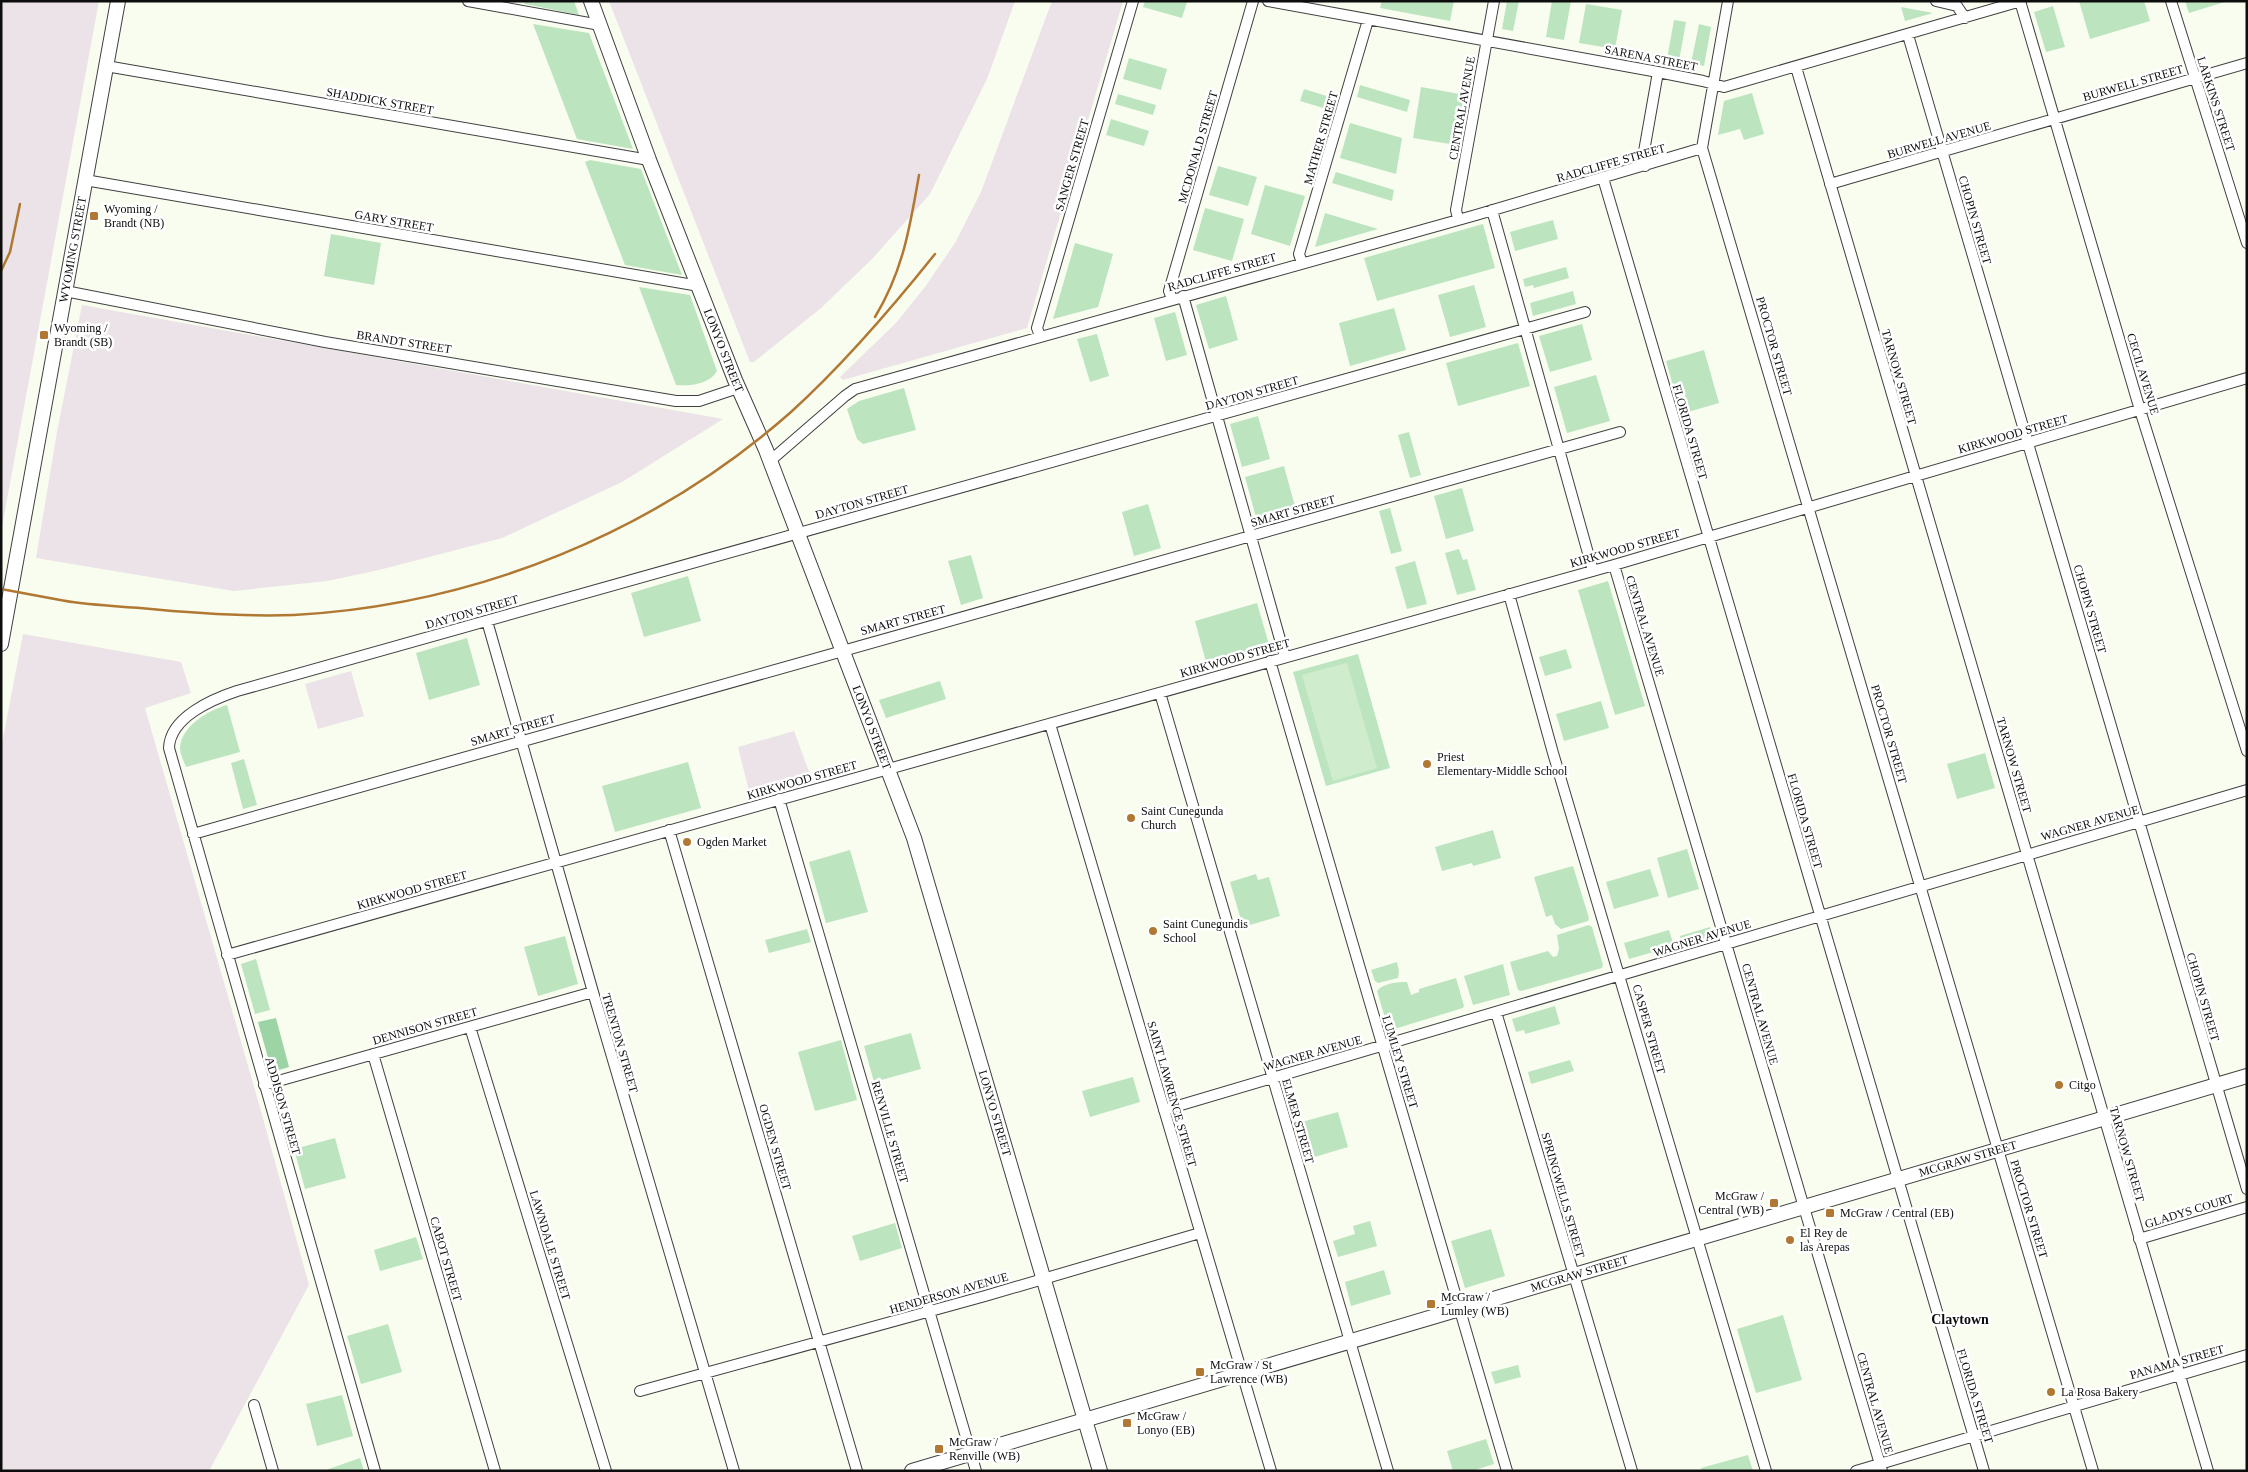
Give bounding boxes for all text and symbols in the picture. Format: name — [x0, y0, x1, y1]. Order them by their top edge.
street label: SARENA STREET — [1603, 42, 1699, 74]
street label: CENTRAL AVENUE — [1446, 55, 1478, 161]
street label: LARKINS STREET — [2194, 55, 2238, 154]
street label: BURWELL STREET — [2081, 62, 2185, 104]
street label: SHADDICK STREET — [325, 85, 436, 117]
street label: MCDONALD STREET — [1175, 89, 1221, 205]
street label: MATHER STREET — [1301, 89, 1341, 186]
street label: SANGER STREET — [1052, 117, 1092, 213]
street label: BURWELL AVENUE — [1886, 119, 1992, 161]
street label: RADCLIFFE STREET — [1555, 141, 1668, 185]
street label: CHOPIN STREET — [1956, 174, 1995, 267]
street label: WYOMING STREET — [56, 195, 89, 304]
place label: Wyoming / Brandt (NB) — [104, 202, 164, 230]
street label: GARY STREET — [353, 207, 435, 235]
marker: Wyoming / Brandt (NB) — [88, 210, 100, 222]
street label: RADCLIFFE STREET — [1166, 250, 1279, 294]
street label: PROCTOR STREET — [1753, 295, 1795, 398]
street label: LONYO STREET — [701, 307, 747, 395]
place label: Wyoming / Brandt (SB) — [54, 321, 112, 349]
street label: BRANDT STREET — [355, 328, 453, 357]
street label: TARNOW STREET — [1879, 328, 1919, 427]
marker: Wyoming / Brandt (SB) — [38, 329, 50, 341]
street label: CECIL AVENUE — [2124, 332, 2162, 416]
street label: DAYTON STREET — [1204, 373, 1301, 413]
street label: FLORIDA STREET — [1670, 383, 1710, 482]
street label: KIRKWOOD STREET — [1956, 411, 2070, 456]
street label: DAYTON STREET — [814, 482, 911, 522]
street label: SMART STREET — [1249, 492, 1338, 530]
street label: KIRKWOOD STREET — [1568, 525, 1682, 570]
street label: CHOPIN STREET — [2071, 563, 2110, 656]
street label: CENTRAL AVENUE — [1623, 574, 1667, 678]
street label: DAYTON STREET — [424, 592, 521, 632]
street label: SMART STREET — [859, 602, 948, 638]
street label: KIRKWOOD STREET — [1178, 635, 1292, 680]
street label: LONYO STREET — [849, 683, 894, 772]
street label: PROCTOR STREET — [1868, 683, 1910, 786]
street label: SMART STREET — [469, 711, 558, 749]
street label: TARNOW STREET — [1994, 716, 2034, 815]
place label: Priest Elementary‑Middle School — [1437, 750, 1568, 778]
street label: KIRKWOOD STREET — [745, 757, 859, 802]
marker: Priest Elementary‑Middle School — [1421, 758, 1433, 770]
street label: FLORIDA STREET — [1785, 772, 1825, 871]
street label: WAGNER AVENUE — [2039, 802, 2141, 844]
place label: Saint Cunegunda Church — [1141, 804, 1224, 832]
marker: Saint Cunegunda Church — [1125, 812, 1137, 824]
place label: Ogden Market — [697, 835, 767, 849]
marker: Ogden Market — [681, 836, 693, 848]
street label: KIRKWOOD STREET — [355, 867, 469, 912]
street label: WAGNER AVENUE — [1651, 916, 1753, 960]
place label: Saint Cunegundis School — [1163, 917, 1248, 945]
marker: Saint Cunegundis School — [1147, 925, 1159, 937]
street label: CHOPIN STREET — [2184, 951, 2223, 1044]
street label: CENTRAL AVENUE — [1739, 962, 1781, 1066]
street label: CASPER STREET — [1630, 983, 1669, 1076]
street label: TRENTON STREET — [599, 992, 641, 1095]
street label: DENNISON STREET — [371, 1004, 480, 1048]
street label: LUMLEY STREET — [1379, 1014, 1421, 1111]
street label: SAINT LAWRENCE STREET — [1144, 1020, 1200, 1169]
street label: WAGNER AVENUE — [1262, 1032, 1364, 1074]
street label: ADDISON STREET — [262, 1056, 304, 1157]
street label: LONYO STREET — [976, 1068, 1014, 1158]
street label: ELMER STREET — [1279, 1077, 1317, 1166]
place label: Citgo — [2069, 1078, 2096, 1092]
street label: RENVILLE STREET — [869, 1079, 911, 1185]
marker: Citgo — [2053, 1079, 2065, 1091]
street label: OGDEN STREET — [756, 1102, 794, 1192]
street label: TARNOW STREET — [2107, 1105, 2147, 1204]
street label: SPRINGWELLS STREET — [1538, 1131, 1588, 1260]
street label: MCGRAW STREET — [1917, 1137, 2019, 1180]
street label: PROCTOR STREET — [2007, 1158, 2051, 1261]
street label: LAWNDALE STREET — [527, 1188, 574, 1302]
place label: McGraw / Central (WB) — [1698, 1189, 1765, 1217]
street label: GLADYS COURT — [2143, 1191, 2235, 1231]
marker: McGraw / Central (WB) — [1768, 1197, 1780, 1209]
place label: McGraw / Central (EB) — [1840, 1206, 1954, 1220]
marker: McGraw / Central (EB) — [1824, 1207, 1836, 1219]
street label: CABOT STREET — [427, 1215, 465, 1304]
place label: El Rey de las Arepas — [1800, 1226, 1850, 1254]
marker: El Rey de las Arepas — [1784, 1234, 1796, 1246]
street label: MCGRAW STREET — [1529, 1252, 1631, 1295]
street label: HENDERSON AVENUE — [888, 1269, 1010, 1317]
place label: McGraw / Lumley (WB) — [1441, 1290, 1509, 1318]
marker: McGraw / Lumley (WB) — [1425, 1298, 1437, 1310]
district label: Claytown — [1931, 1312, 1989, 1327]
street label: PANAMA STREET — [2128, 1342, 2226, 1382]
street label: FLORIDA STREET — [1954, 1347, 1996, 1446]
street label: CENTRAL AVENUE — [1854, 1351, 1896, 1455]
place label: McGraw / St Lawrence (WB) — [1210, 1358, 1288, 1386]
marker: McGraw / St Lawrence (WB) — [1194, 1366, 1206, 1378]
place label: La Rosa Bakery — [2061, 1385, 2138, 1399]
marker: La Rosa Bakery — [2045, 1386, 2057, 1398]
place label: McGraw / Lonyo (EB) — [1137, 1409, 1195, 1437]
marker: McGraw / Lonyo (EB) — [1121, 1417, 1133, 1429]
place label: McGraw / Renville (WB) — [949, 1435, 1020, 1463]
marker: McGraw / Renville (WB) — [933, 1443, 945, 1455]

